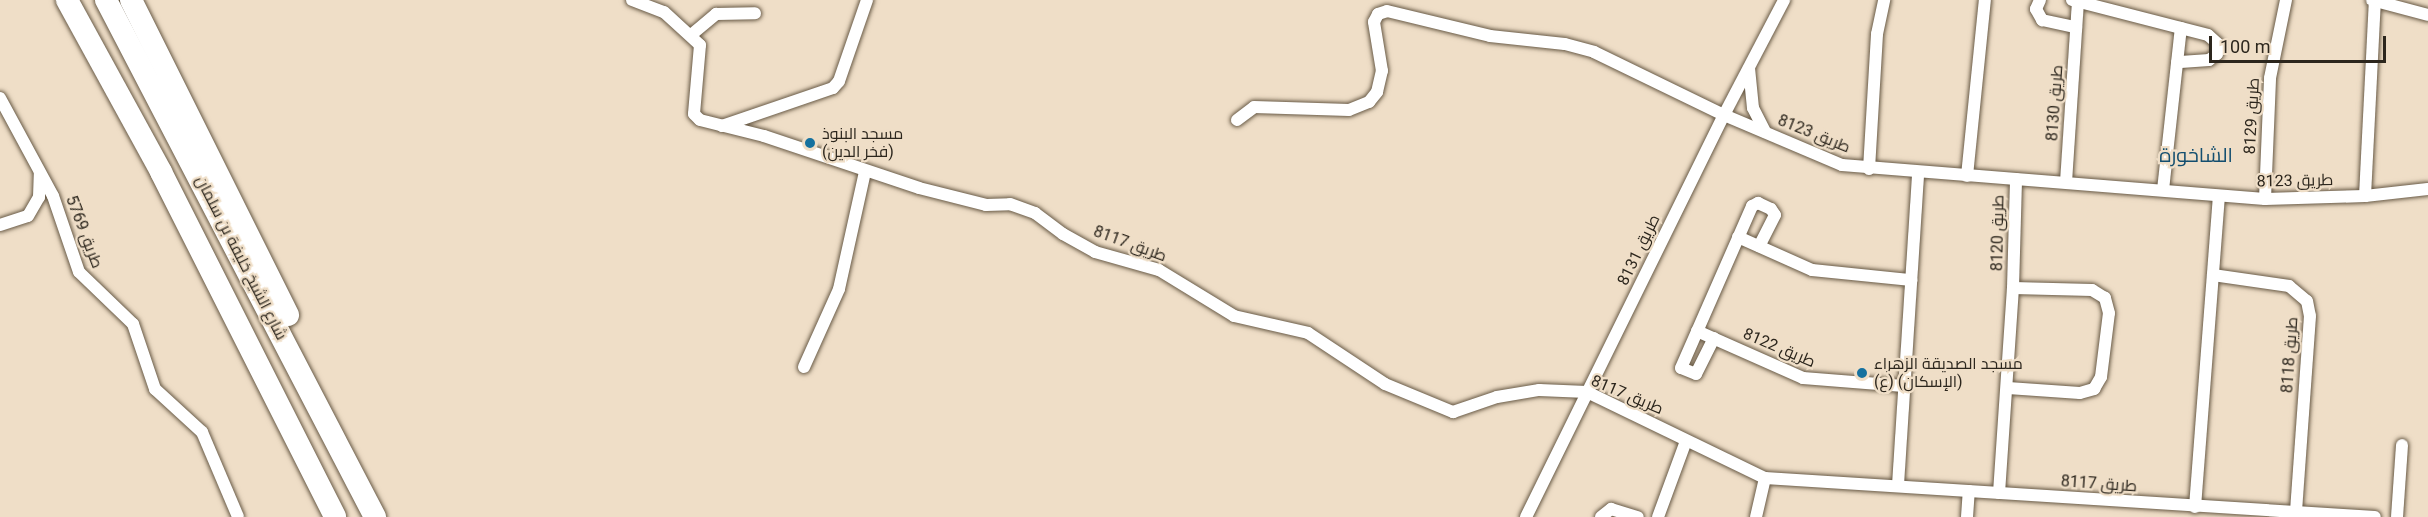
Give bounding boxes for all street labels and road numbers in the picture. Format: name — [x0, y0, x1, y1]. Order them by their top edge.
street label: طريق 8130 — [2043, 64, 2067, 142]
street label: طريق 8129 — [2240, 77, 2264, 155]
street label: طريق 8123 — [1775, 111, 1853, 157]
street label: طريق 8123 — [2257, 171, 2333, 191]
street label: شارع الشيخ خليفة بن سلمان — [191, 173, 291, 343]
street label: طريق 5769 — [61, 193, 107, 271]
street label: طريق 8120 — [1988, 195, 2008, 271]
street label: طريق 8131 — [1614, 211, 1664, 289]
street label: طريق 8117 — [1091, 222, 1169, 266]
street label: طريق 8118 — [2278, 316, 2302, 394]
street label: طريق 8122 — [1740, 324, 1818, 372]
street label: طريق 8117 — [1588, 371, 1666, 419]
street label: طريق 8117 — [2060, 472, 2138, 496]

